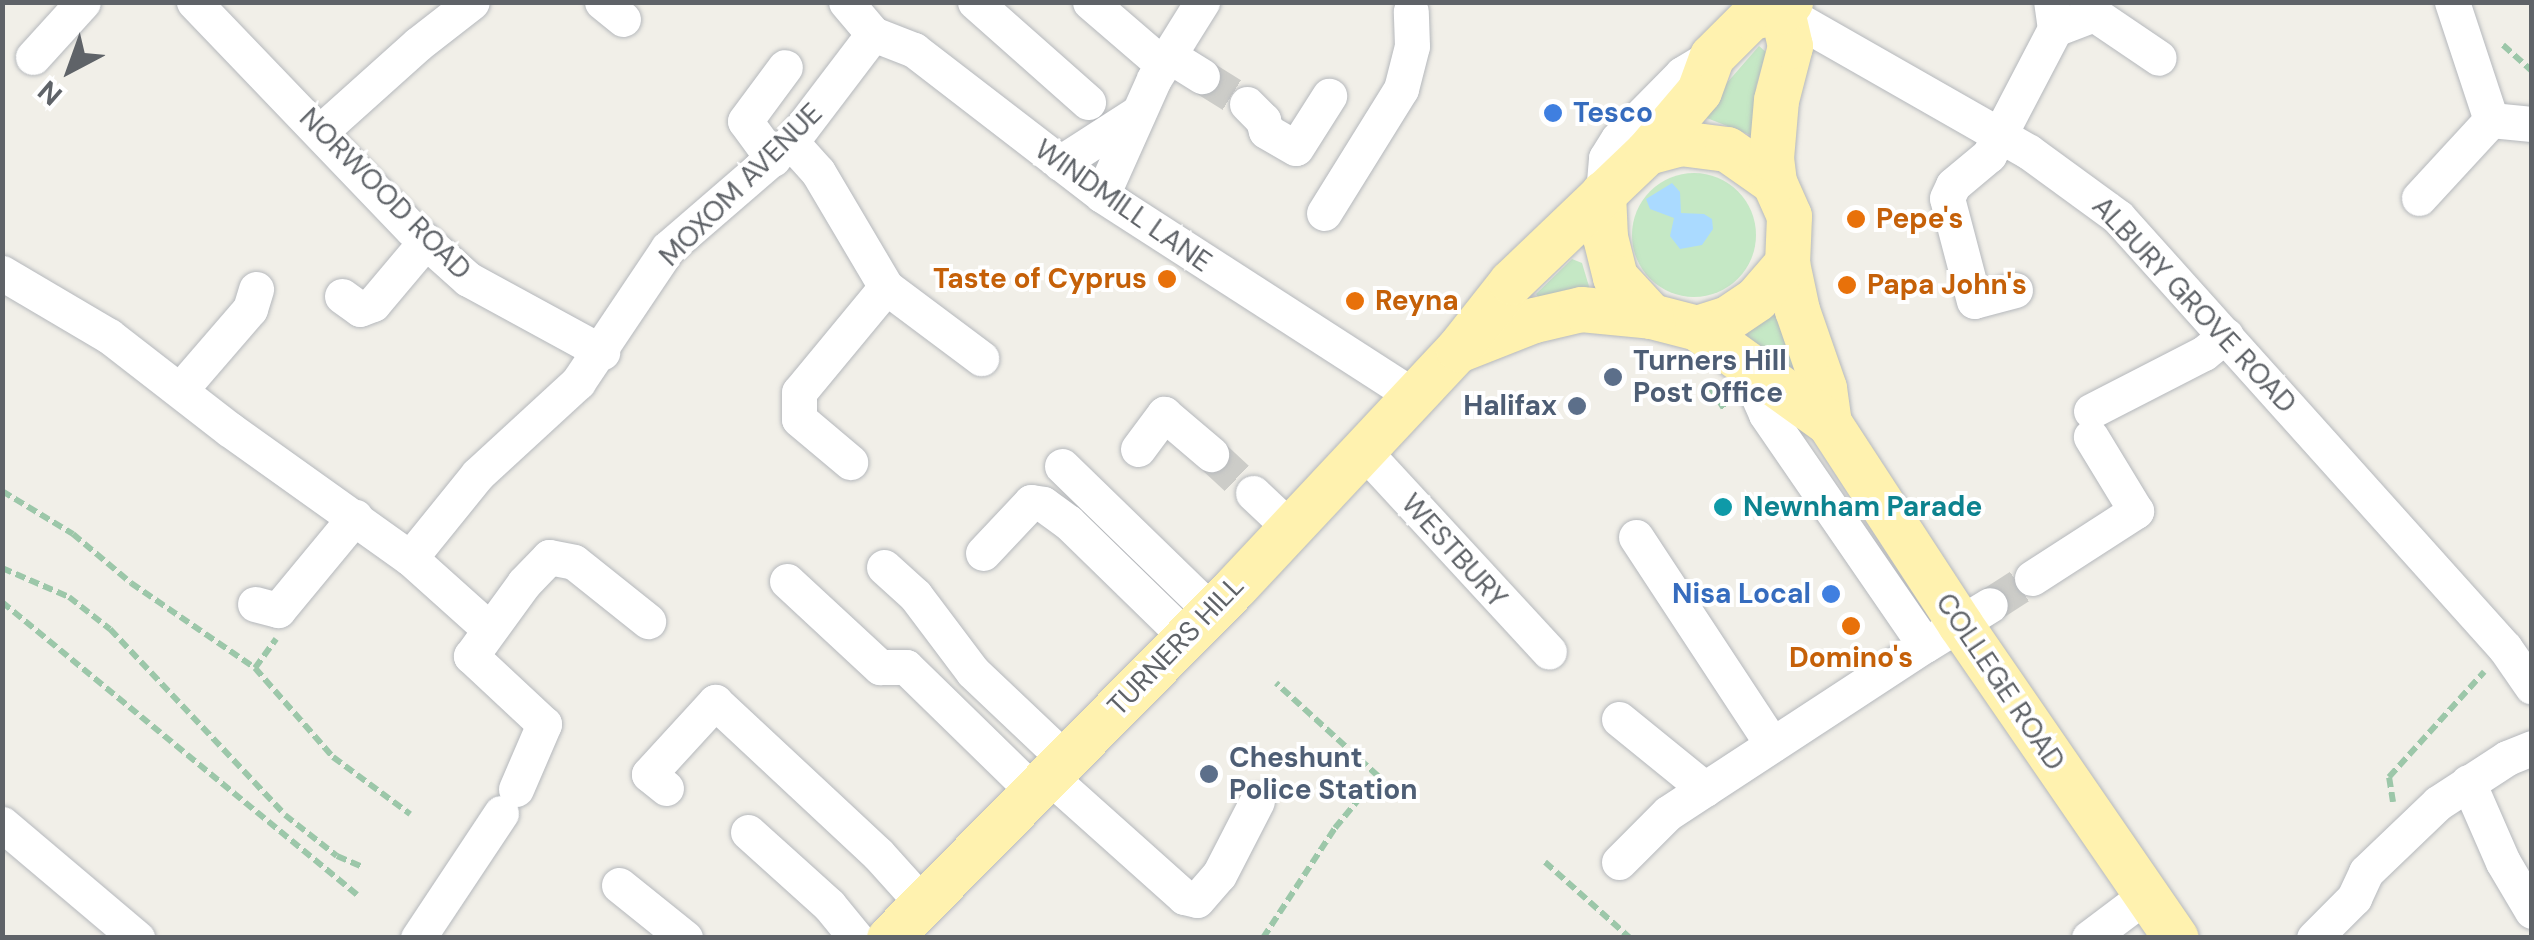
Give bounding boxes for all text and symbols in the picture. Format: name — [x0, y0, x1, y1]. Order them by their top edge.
north arrow — [20, 20, 120, 120]
text: N — [30, 72, 70, 114]
place label: Tesco — [1573, 96, 1653, 130]
street label: MOXOM AVENUE — [653, 97, 829, 273]
street label: NORWOOD ROAD — [292, 101, 478, 287]
marker: Tesco — [1542, 102, 1564, 124]
street label: WINDMILL LANE — [1028, 133, 1218, 279]
street label: ALBURY GROVE ROAD — [2085, 190, 2303, 420]
place label: Pepe's — [1876, 202, 1963, 236]
marker: Pepe's — [1845, 208, 1867, 230]
place label: Taste of Cyprus — [933, 262, 1147, 296]
marker: Taste of Cyprus — [1156, 268, 1178, 290]
place label: Papa John's — [1867, 268, 2027, 302]
marker: Papa John's — [1836, 274, 1858, 296]
place label: Reyna — [1375, 284, 1459, 318]
marker: Reyna — [1344, 290, 1366, 312]
place label: Turners Hill Post Office — [1633, 344, 1787, 410]
marker: Turners Hill Post Office — [1602, 366, 1624, 388]
place label: Halifax — [1463, 389, 1557, 423]
marker: Halifax — [1566, 395, 1588, 417]
street label: WESTBURY — [1394, 487, 1514, 615]
place label: Newnham Parade — [1743, 490, 1982, 524]
marker: Newnham Parade — [1712, 496, 1734, 518]
street label: TURNERS HILL — [1101, 569, 1251, 723]
place label: Nisa Local — [1672, 577, 1811, 611]
marker: Nisa Local — [1820, 583, 1842, 605]
street label: COLLEGE ROAD — [1928, 587, 2072, 777]
marker: Domino's — [1840, 615, 1862, 637]
place label: Domino's — [1789, 641, 1913, 675]
place label: Cheshunt Police Station — [1229, 741, 1418, 807]
marker: Cheshunt Police Station — [1198, 763, 1220, 785]

